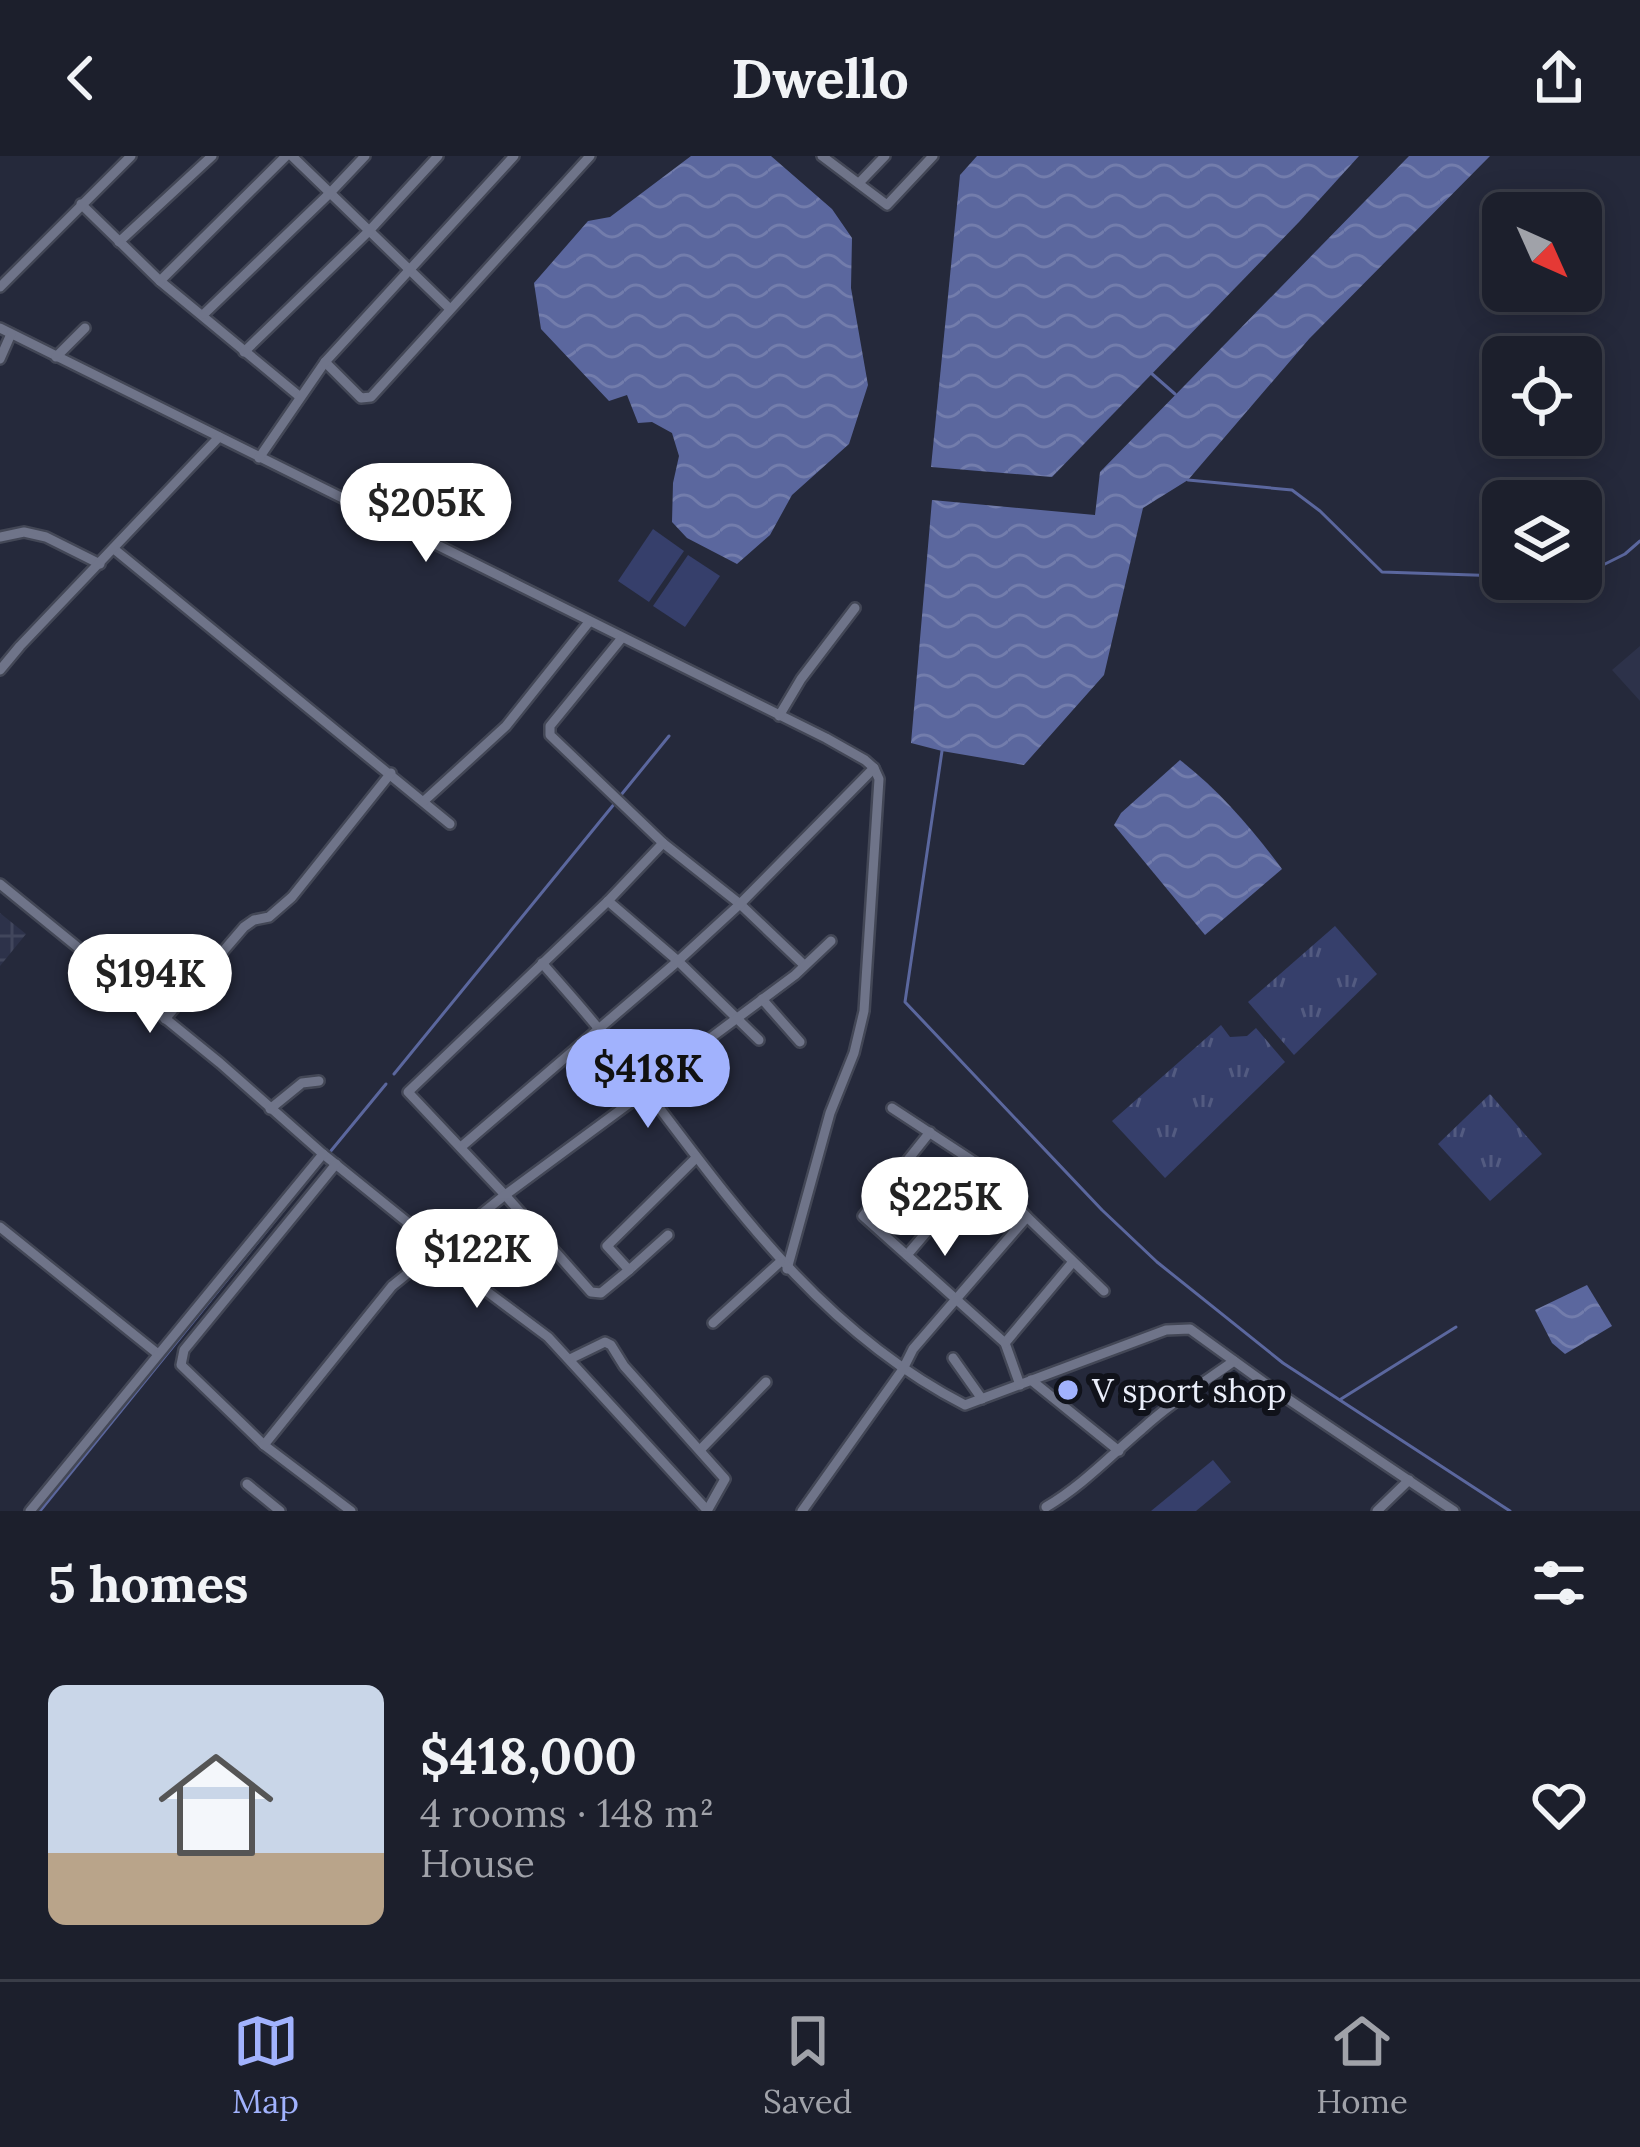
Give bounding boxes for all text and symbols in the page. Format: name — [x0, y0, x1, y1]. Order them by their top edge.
text: Dwello — [731, 44, 909, 113]
icon: back — [48, 45, 114, 111]
icon: share — [1526, 45, 1592, 111]
north arrow — [1482, 192, 1602, 312]
map controls — [1482, 192, 1602, 600]
button: locate — [1482, 336, 1602, 456]
pin: $205K — [342, 463, 510, 565]
text: $205K — [367, 477, 485, 527]
button: layers — [1482, 480, 1602, 600]
pin: $194K — [66, 934, 234, 1036]
text: $194K — [95, 948, 205, 998]
pin: $418K — [564, 1029, 732, 1131]
text: $418K — [593, 1043, 703, 1093]
pin: $225K — [861, 1157, 1029, 1259]
text: $225K — [888, 1171, 1002, 1221]
pin: $122K — [393, 1209, 561, 1311]
text: $122K — [423, 1223, 531, 1273]
place label: V sport shop — [1091, 1369, 1287, 1411]
marker: V sport shop — [1055, 1377, 1081, 1403]
icon: filters — [1526, 1550, 1592, 1616]
text: 5 homes — [48, 1551, 249, 1616]
text: $418,000 — [420, 1723, 637, 1788]
icon: home — [144, 1733, 288, 1877]
icon: heart — [1526, 1772, 1592, 1838]
text: 4 rooms · 148 m² — [420, 1788, 714, 1838]
text: House — [420, 1838, 535, 1888]
tab: Map — [232, 2008, 299, 2122]
tab: Saved — [763, 2008, 852, 2122]
tab: Home — [1316, 2008, 1408, 2122]

